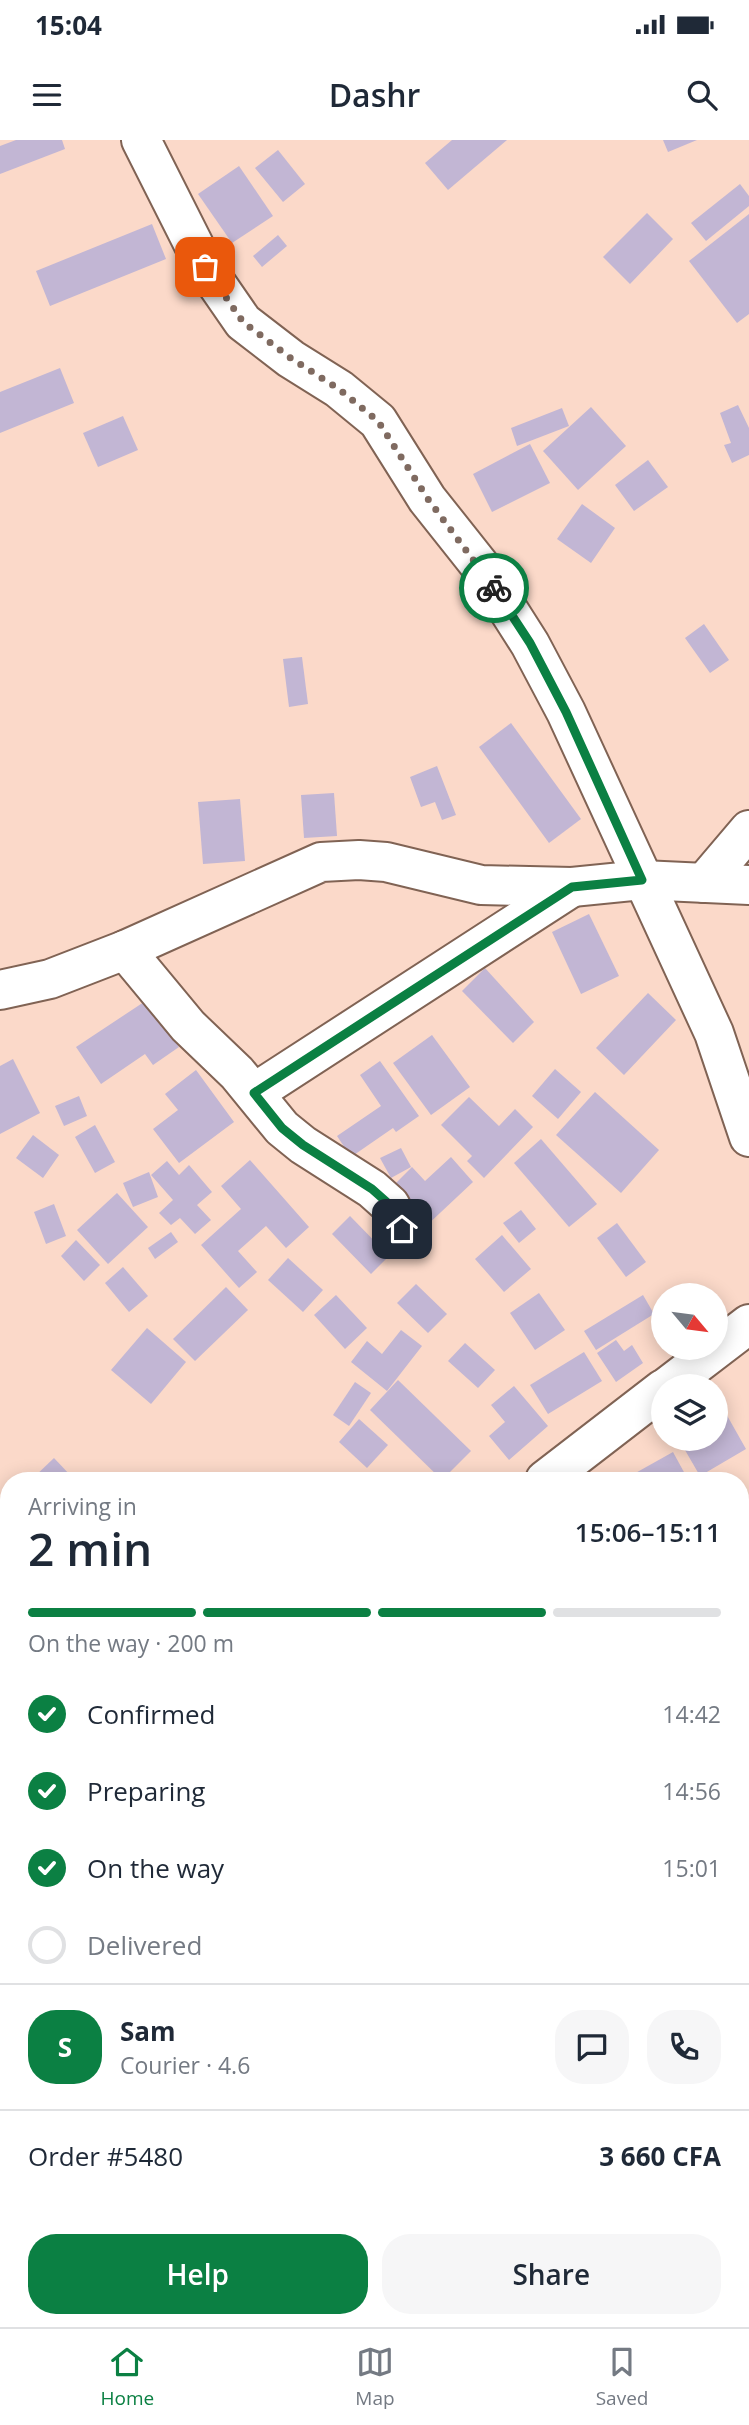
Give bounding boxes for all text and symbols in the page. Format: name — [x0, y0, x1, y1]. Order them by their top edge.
text: 15:04 — [35, 7, 102, 43]
text: Dashr — [329, 73, 420, 116]
icon: menu — [28, 76, 66, 114]
icon: search — [683, 76, 721, 114]
pin — [175, 237, 235, 297]
icon: bag — [186, 248, 224, 286]
courier — [459, 553, 529, 623]
icon: bike — [475, 569, 513, 607]
pin — [372, 1199, 432, 1259]
icon: home — [383, 1210, 421, 1248]
north arrow — [651, 1283, 728, 1360]
map controls — [651, 1283, 728, 1451]
button: layers — [651, 1374, 728, 1451]
text: Arriving in — [28, 1490, 137, 1522]
text: 15:06–15:11 — [575, 1514, 721, 1550]
text: 2 min — [28, 1517, 152, 1579]
text: On the way · 200 m — [28, 1627, 234, 1659]
icon: check — [28, 1695, 66, 1733]
text: Confirmed — [87, 1696, 215, 1732]
text: 14:42 — [662, 1698, 721, 1730]
icon: check — [28, 1772, 66, 1810]
text: Preparing — [87, 1773, 205, 1809]
text: 14:56 — [662, 1775, 721, 1807]
icon: check — [28, 1849, 66, 1887]
text: On the way — [87, 1850, 224, 1886]
text: 15:01 — [662, 1852, 721, 1884]
text: Delivered — [87, 1927, 202, 1963]
button: chat — [555, 2010, 629, 2084]
button: phone — [647, 2010, 721, 2084]
text: Sam — [120, 2013, 176, 2049]
text: S — [58, 2029, 72, 2065]
text: Courier · 4.6 — [120, 2049, 250, 2081]
text: Order #5480 — [28, 2138, 183, 2174]
text: 3 660 CFA — [599, 2138, 721, 2174]
button: Help — [28, 2234, 368, 2314]
button: Share — [382, 2234, 721, 2314]
tab: Home — [101, 2343, 154, 2411]
tab: Map — [355, 2343, 395, 2411]
tab: Saved — [596, 2343, 648, 2411]

